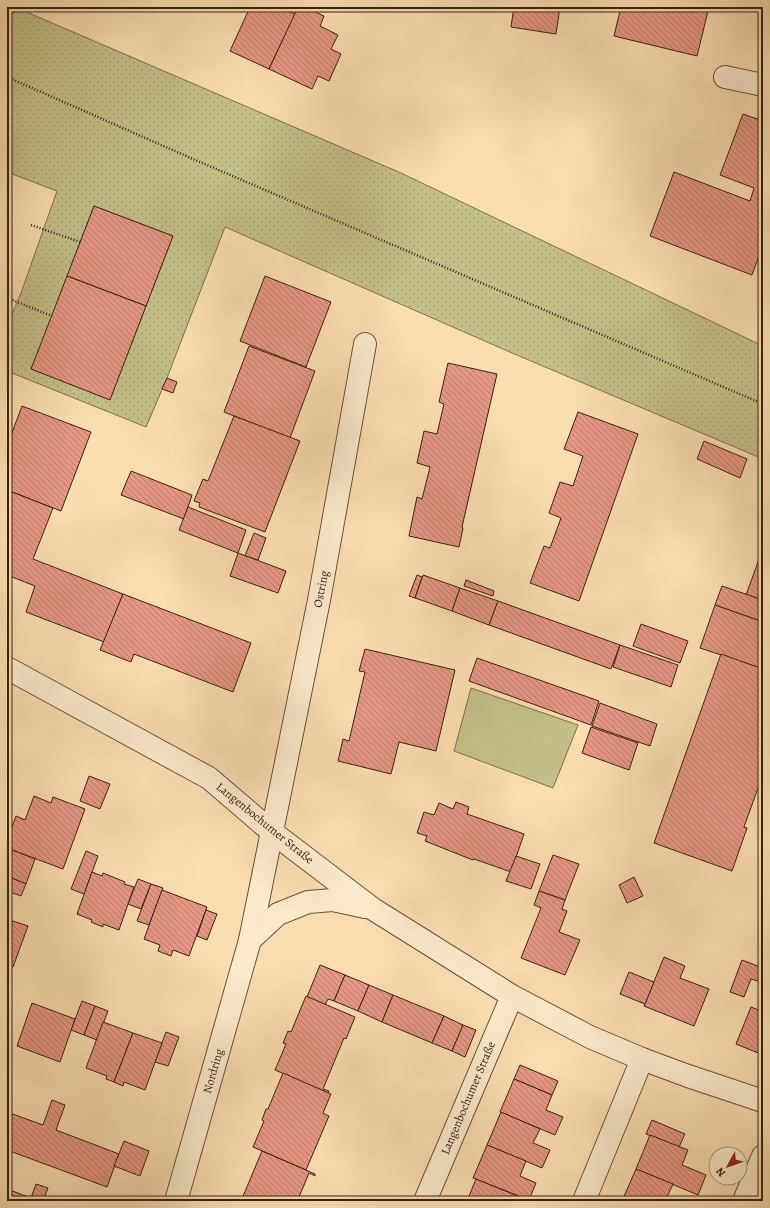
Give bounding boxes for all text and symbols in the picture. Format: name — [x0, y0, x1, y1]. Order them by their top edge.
street label: Ostring — [310, 569, 332, 609]
street label: Langenbochumer Straße — [213, 779, 317, 867]
street label: Langenbochumer Straße — [437, 1039, 499, 1157]
street label: Nordring — [199, 1047, 227, 1095]
north arrow — [708, 1146, 748, 1186]
text: N — [712, 1164, 729, 1180]

